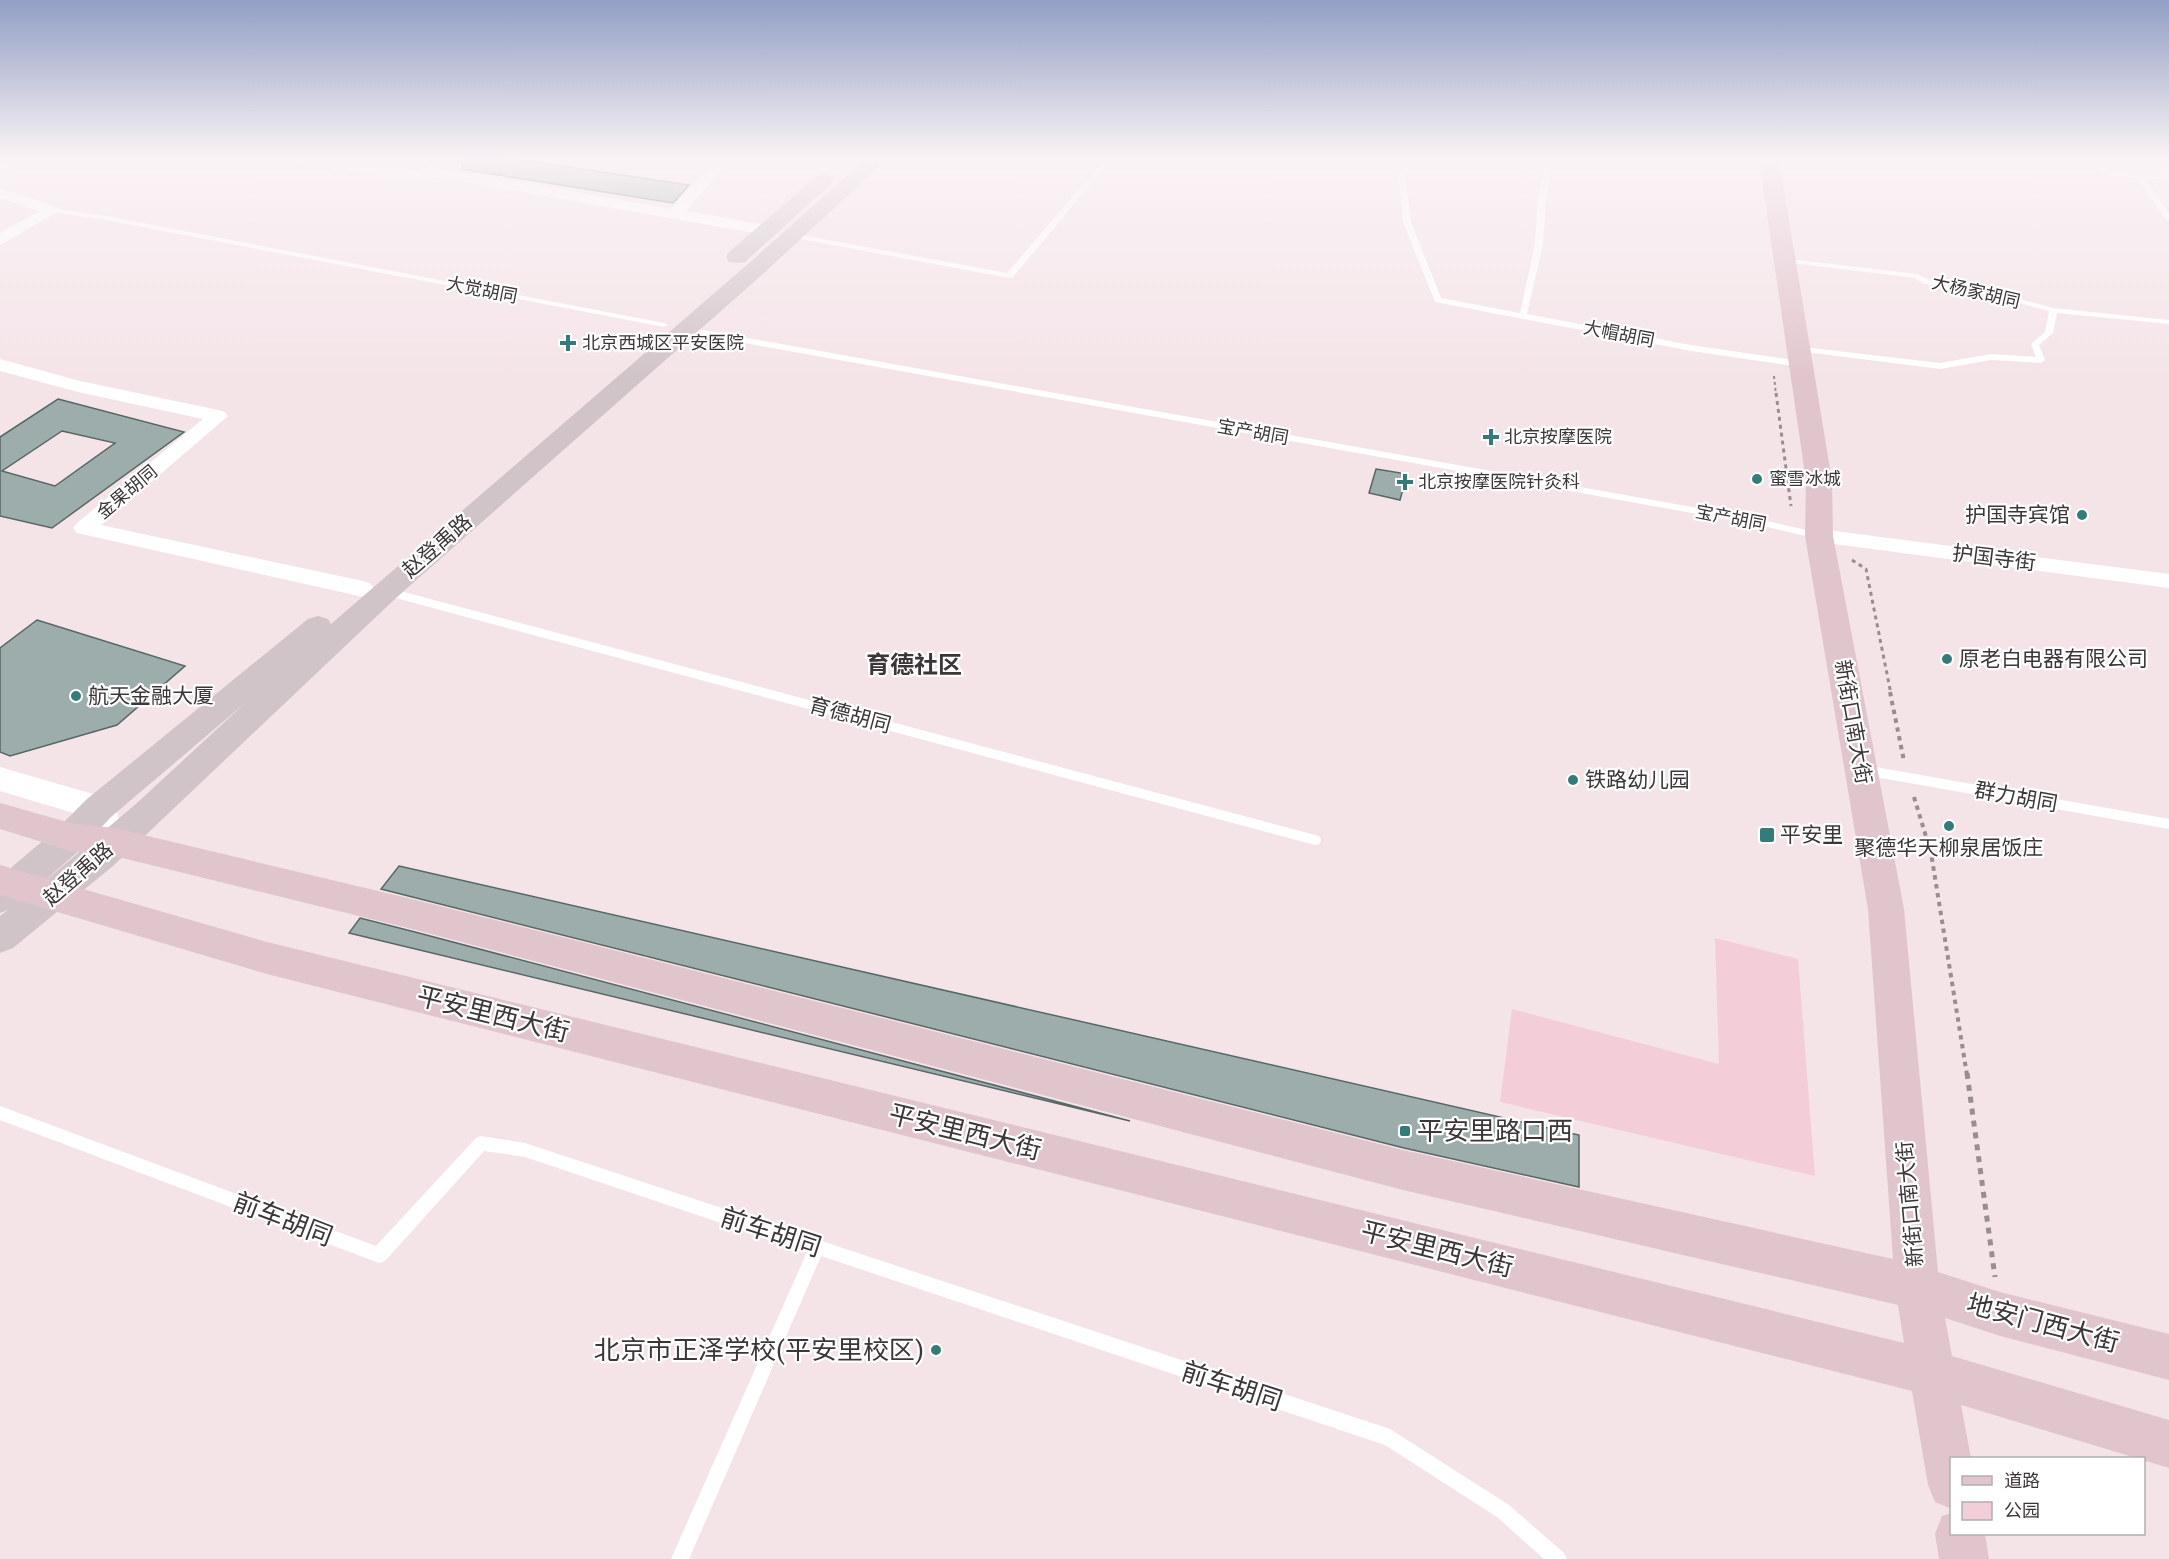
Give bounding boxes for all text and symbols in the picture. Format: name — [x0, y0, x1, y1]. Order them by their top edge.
street label: 大杨家胡同 — [1930, 271, 2022, 312]
street label: 大觉胡同 — [445, 272, 519, 307]
street label: 大帽胡同 — [1582, 316, 1656, 351]
place label: 北京西城区平安医院 — [582, 332, 744, 353]
marker: 北京西城区平安医院 — [559, 334, 577, 352]
street label: 宝产胡同 — [1216, 415, 1290, 448]
place label: 北京按摩医院 — [1504, 426, 1612, 447]
marker: 北京按摩医院 — [1482, 428, 1500, 446]
street label: 金果胡同 — [92, 460, 161, 523]
place label: 蜜雪冰城 — [1769, 468, 1841, 489]
place label: 北京按摩医院针灸科 — [1418, 471, 1580, 492]
marker: 蜜雪冰城 — [1750, 472, 1764, 486]
marker: 北京按摩医院针灸科 — [1396, 473, 1414, 491]
street label: 宝产胡同 — [1694, 500, 1768, 535]
place label: 护国寺宾馆 — [1965, 503, 2070, 527]
marker: 护国寺宾馆 — [2075, 508, 2089, 522]
street label: 赵登禹路 — [397, 509, 477, 583]
street label: 护国寺街 — [1951, 541, 2037, 575]
place label: 原老白电器有限公司 — [1959, 647, 2148, 671]
district label: 育德社区 — [866, 651, 962, 679]
marker: 原老白电器有限公司 — [1940, 652, 1954, 666]
street label: 新街口南大街 — [1830, 658, 1876, 786]
place label: 航天金融大厦 — [88, 684, 214, 708]
marker: 航天金融大厦 — [69, 689, 83, 703]
street label: 育德胡同 — [806, 693, 894, 737]
place label: 铁路幼儿园 — [1585, 768, 1690, 792]
marker: 铁路幼儿园 — [1566, 773, 1580, 787]
street label: 群力胡同 — [1973, 778, 2059, 816]
marker: 聚德华天柳泉居饭庄 — [1942, 819, 1956, 833]
place label: 平安里 — [1780, 823, 1843, 847]
marker: 平安里 — [1758, 826, 1776, 844]
place label: 聚德华天柳泉居饭庄 — [1855, 836, 2044, 860]
street label: 赵登禹路 — [38, 837, 118, 911]
street label: 平安里西大街 — [414, 981, 572, 1047]
street label: 平安里西大街 — [886, 1099, 1044, 1165]
place label: 平安里路口西 — [1417, 1116, 1573, 1146]
marker: 平安里路口西 — [1398, 1124, 1412, 1138]
street label: 新街口南大街 — [1893, 1140, 1927, 1268]
street label: 前车胡同 — [229, 1186, 337, 1252]
street label: 前车胡同 — [717, 1202, 825, 1262]
street label: 平安里西大街 — [1358, 1216, 1516, 1282]
street label: 地安门西大街 — [1964, 1288, 2122, 1358]
place label: 北京市正泽学校(平安里校区) — [594, 1335, 924, 1365]
marker: 北京市正泽学校(平安里校区) — [929, 1343, 943, 1357]
street label: 前车胡同 — [1178, 1356, 1286, 1416]
legend — [1950, 1457, 2145, 1535]
text: 道路 — [2004, 1470, 2040, 1491]
text: 公园 — [2004, 1500, 2040, 1521]

